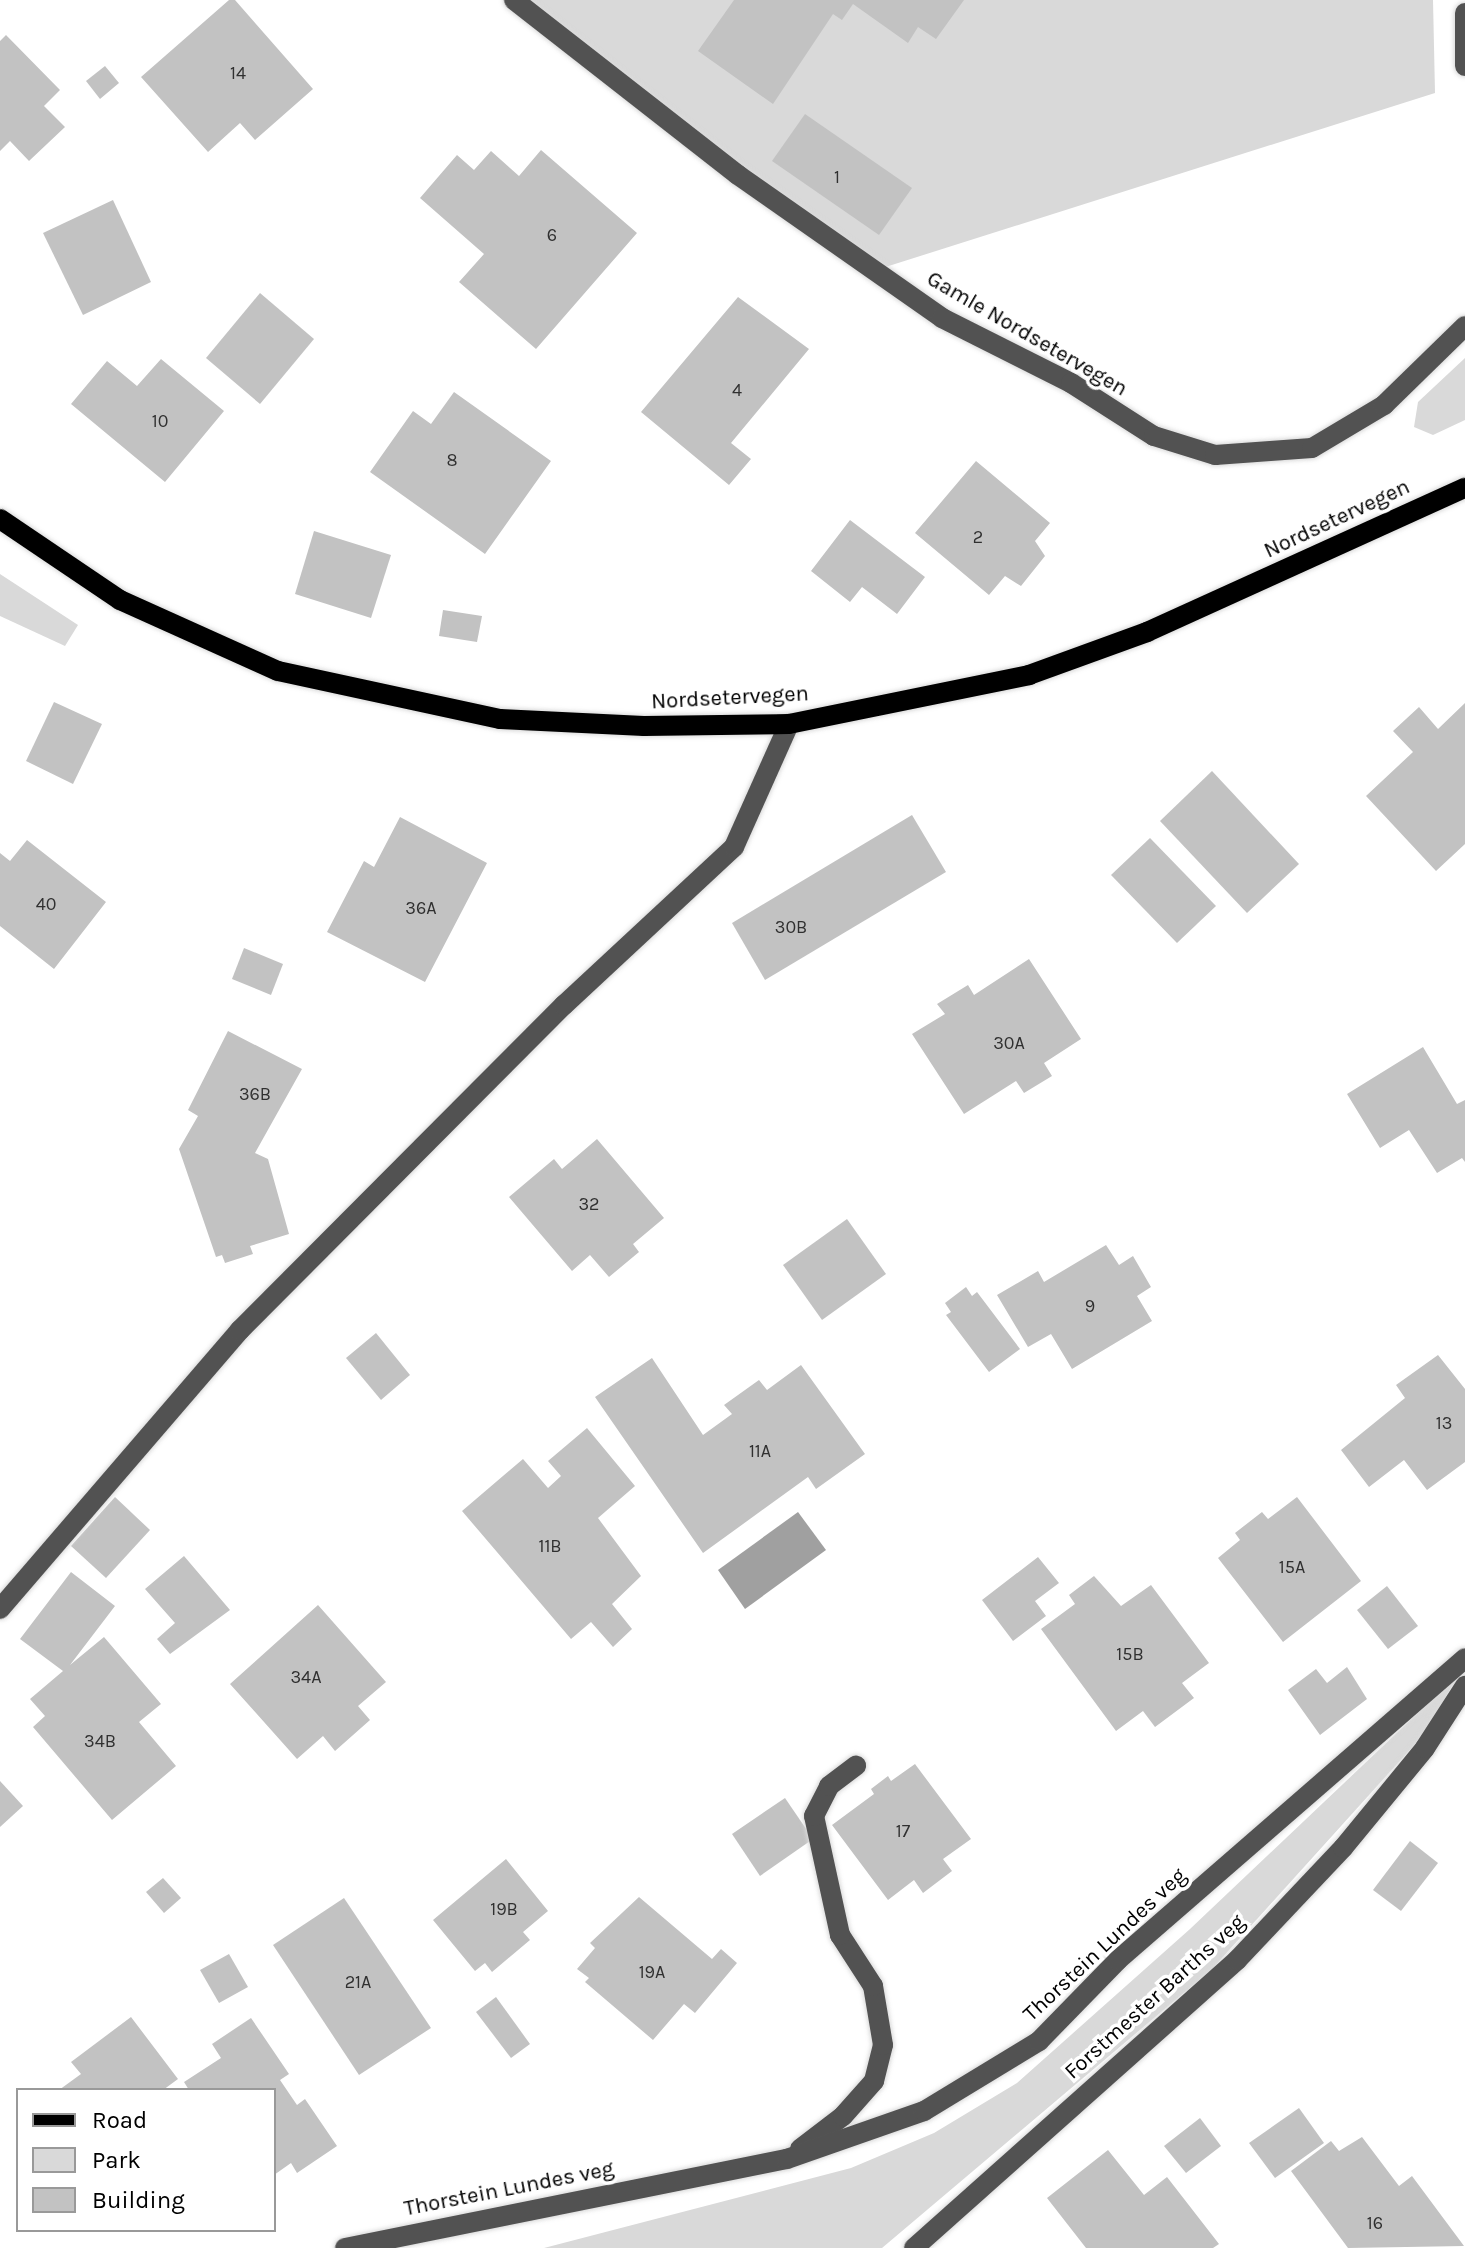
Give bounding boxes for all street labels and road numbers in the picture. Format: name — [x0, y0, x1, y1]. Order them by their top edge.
street label: Gamle Nordsetervegen — [922, 266, 1132, 402]
street label: Nordsetervegen — [1260, 474, 1414, 564]
street label: Nordsetervegen — [651, 681, 809, 715]
street label: Thorstein Lundes veg — [1018, 1863, 1192, 2027]
street label: Forstmester Barths veg — [1059, 1909, 1251, 2085]
street label: Thorstein Lundes veg — [402, 2156, 616, 2222]

